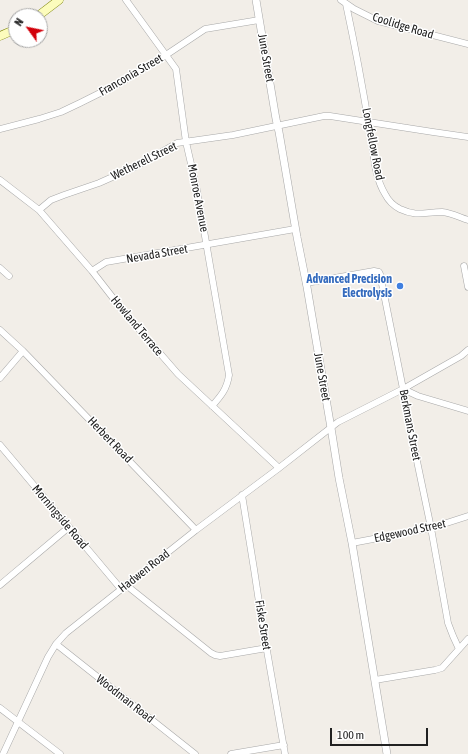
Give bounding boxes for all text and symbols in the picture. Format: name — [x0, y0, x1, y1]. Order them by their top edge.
north arrow — [8, 8, 48, 48]
street label: Coolidge Road — [371, 10, 435, 42]
text: N — [12, 16, 26, 28]
street label: June Street — [255, 33, 277, 83]
street label: Franconia Street — [96, 51, 166, 99]
street label: Longfellow Road — [359, 107, 387, 181]
street label: Wetherell Street — [109, 139, 179, 183]
street label: Monroe Avenue — [184, 163, 212, 233]
street label: Nevada Street — [125, 242, 189, 266]
place label: Advanced Precision Electrolysis — [307, 272, 392, 300]
marker: Advanced Precision Electrolysis — [395, 281, 405, 291]
street label: Howland Terrace — [108, 293, 166, 359]
street label: June Street — [311, 352, 333, 402]
street label: Berkmans Street — [396, 388, 424, 462]
street label: Herbert Road — [84, 414, 136, 466]
street label: Morningside Road — [29, 482, 91, 552]
street label: Edgewood Street — [373, 516, 447, 546]
street label: Hadwen Road — [115, 547, 173, 595]
street label: Fiske Street — [252, 599, 274, 651]
street label: Woodman Road — [93, 672, 157, 726]
scale bar — [332, 720, 430, 746]
text: 100 m — [337, 728, 364, 742]

